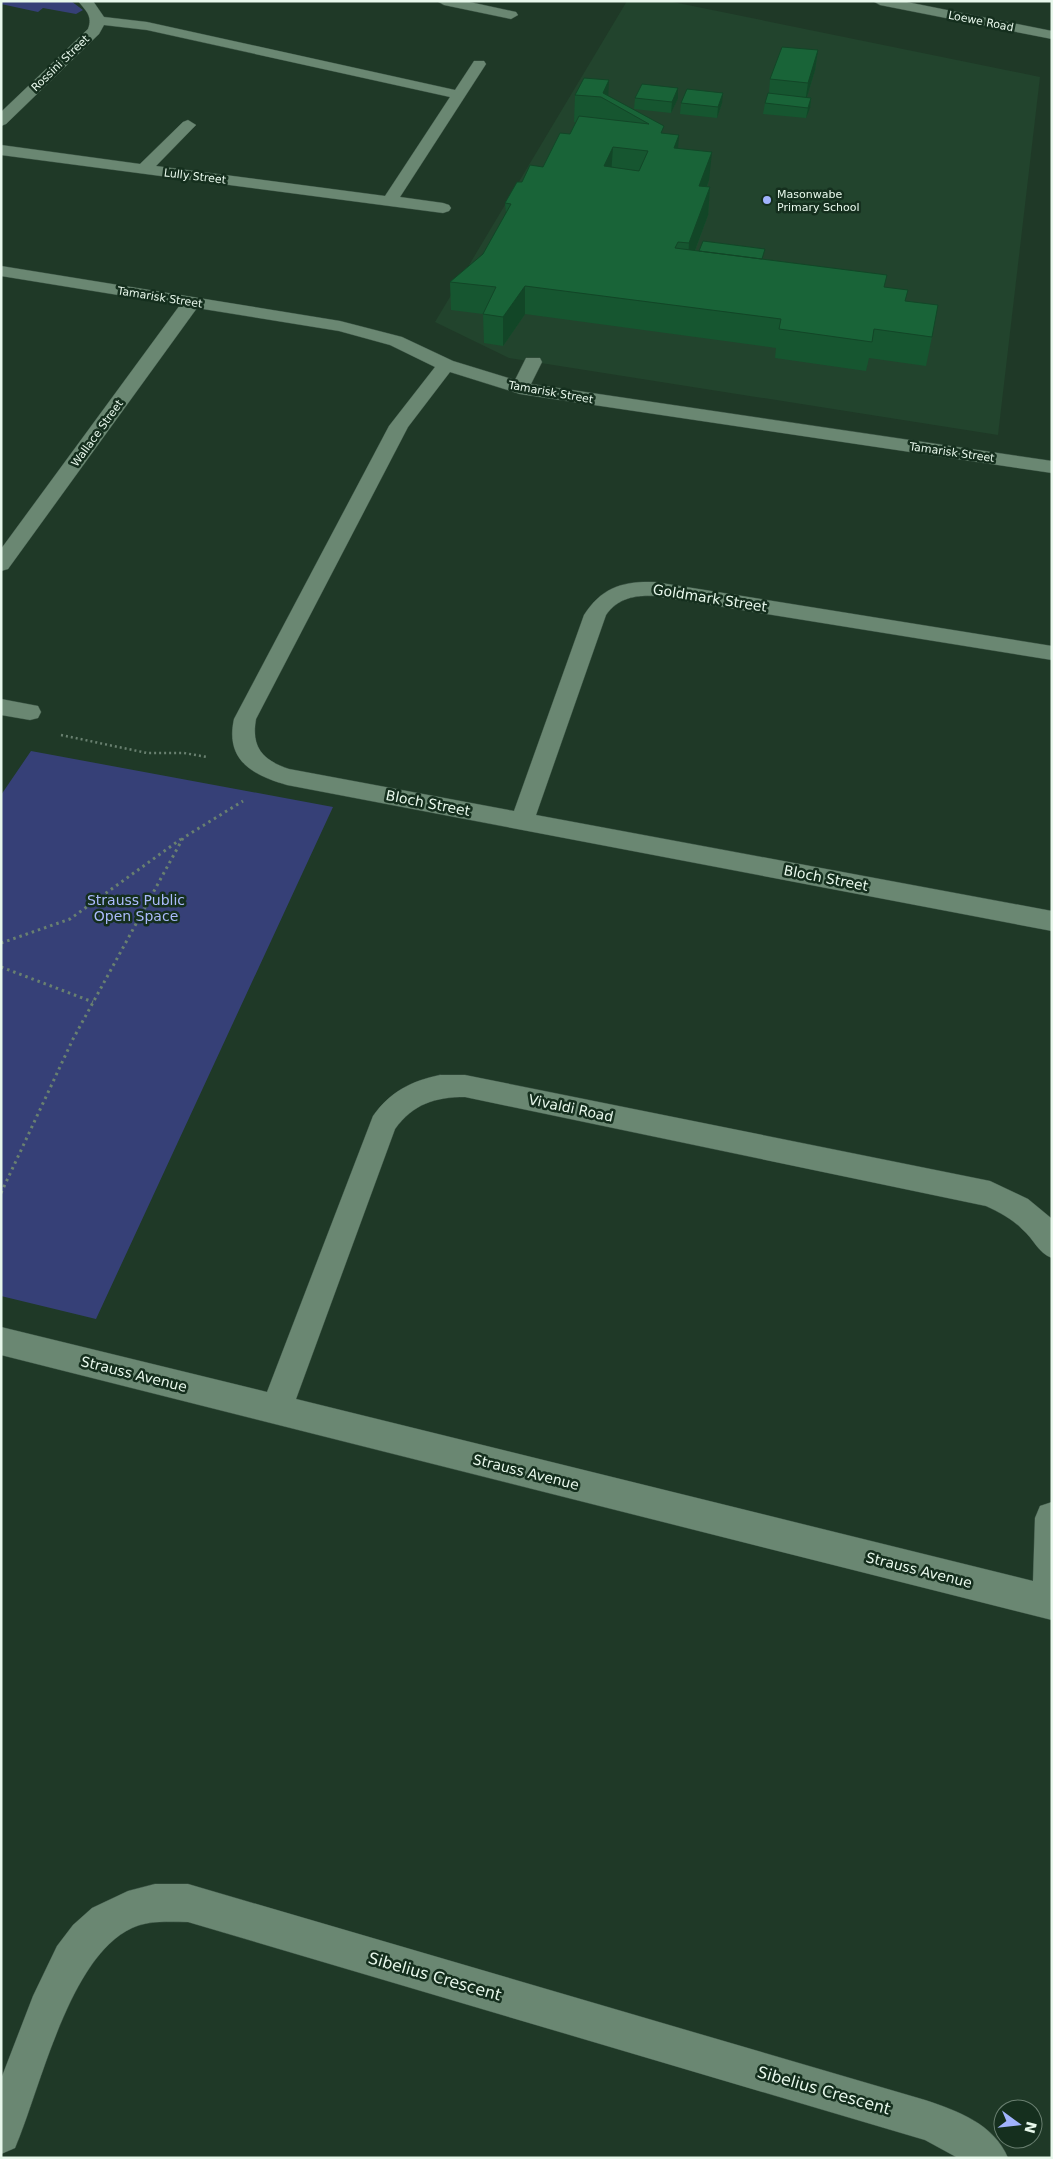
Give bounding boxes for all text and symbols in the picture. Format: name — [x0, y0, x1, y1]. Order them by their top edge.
street label: Loewe Road — [947, 9, 1015, 34]
street label: Rossini Street — [29, 32, 92, 94]
street label: Lully Street — [163, 166, 227, 187]
place label: Masonwabe Primary School — [777, 188, 860, 214]
marker: Masonwabe Primary School — [761, 194, 773, 206]
street label: Tamarisk Street — [116, 284, 204, 311]
street label: Tamarisk Street — [507, 378, 595, 406]
street label: Wallace Street — [69, 397, 126, 469]
street label: Tamarisk Street — [908, 440, 996, 465]
street label: Goldmark Street — [652, 581, 769, 615]
street label: Bloch Street — [384, 787, 472, 819]
street label: Bloch Street — [782, 862, 870, 894]
park label: Strauss Public Open Space — [87, 892, 185, 924]
street label: Vivaldi Road — [527, 1091, 615, 1125]
street label: Strauss Avenue — [79, 1353, 189, 1395]
street label: Strauss Avenue — [471, 1451, 581, 1493]
street label: Strauss Avenue — [864, 1549, 974, 1591]
street label: Sibelius Crescent — [366, 1948, 504, 2005]
street label: Sibelius Crescent — [755, 2062, 893, 2119]
north arrow — [993, 2099, 1043, 2149]
text: N — [1021, 2120, 1040, 2135]

